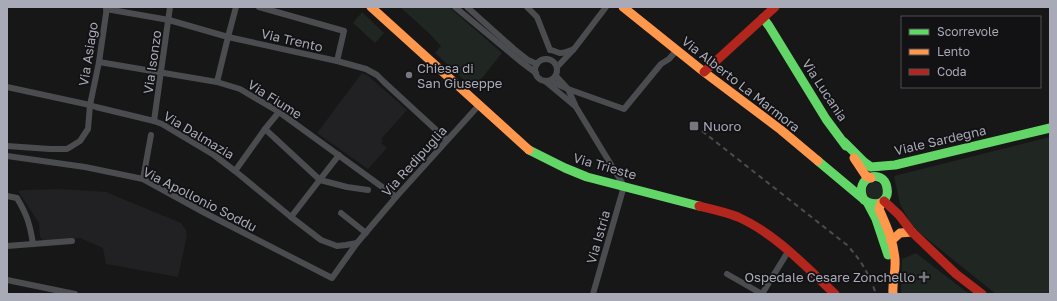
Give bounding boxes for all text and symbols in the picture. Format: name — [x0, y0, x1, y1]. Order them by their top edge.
legend — [901, 16, 1041, 88]
street label: Via Asiago — [75, 20, 101, 87]
text: Scorrevole — [937, 24, 999, 39]
street label: Via Trento — [259, 25, 325, 55]
street label: Via Isonzo — [140, 29, 164, 95]
street label: Via Alberto La Marmora — [679, 33, 803, 135]
text: Lento — [937, 44, 970, 59]
street label: Via Lucania — [799, 56, 851, 124]
place label: Chiesa di San Giuseppe — [417, 60, 502, 91]
text: Coda — [937, 64, 967, 79]
marker: Chiesa di San Giuseppe — [404, 70, 414, 80]
street label: Via Fiume — [245, 76, 305, 122]
street label: Via Dalmazia — [161, 108, 237, 162]
place label: Nuoro — [703, 118, 741, 134]
marker: Nuoro — [688, 120, 700, 132]
street label: Via Redipuglia — [378, 122, 450, 200]
street label: Viale Sardegna — [892, 122, 988, 158]
street label: Via Trieste — [571, 149, 639, 183]
street label: Via Apollonio Soddu — [140, 163, 260, 235]
street label: Via Istria — [583, 208, 613, 266]
place label: Ospedale Cesare Zonchello — [745, 269, 915, 285]
marker: Ospedale Cesare Zonchello — [918, 271, 930, 283]

